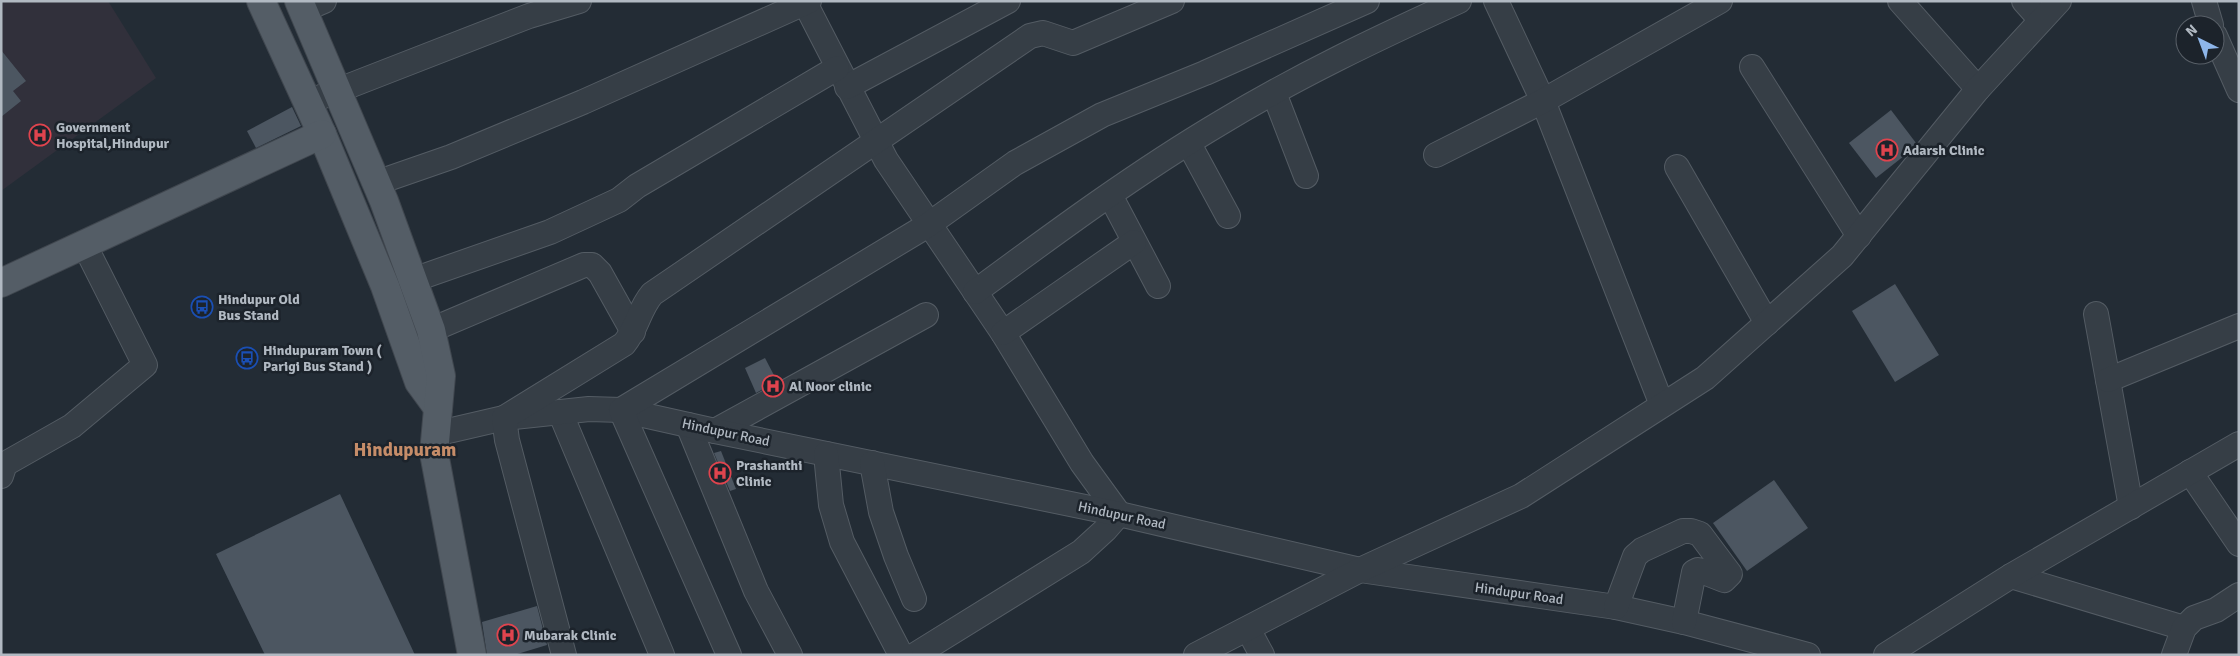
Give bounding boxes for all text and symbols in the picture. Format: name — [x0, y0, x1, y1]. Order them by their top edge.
north arrow — [2175, 15, 2225, 65]
text: N — [2182, 21, 2201, 40]
place label: Government Hospital,Hindupur — [56, 119, 170, 152]
hospital icon: Government Hospital,Hindupur — [28, 123, 52, 147]
hospital icon: Adarsh Clinic — [1875, 138, 1899, 162]
place label: Adarsh Clinic — [1903, 142, 1985, 159]
place label: Hindupur Old Bus Stand — [218, 291, 300, 324]
bus stop icon: Hindupur Old Bus Stand — [190, 295, 214, 319]
place label: Hindupuram Town ( Parigi Bus Stand ) — [263, 342, 382, 375]
bus stop icon: Hindupuram Town ( Parigi Bus Stand ) — [235, 346, 259, 370]
hospital icon: Al Noor clinic — [761, 374, 785, 398]
place label: Al Noor clinic — [789, 378, 872, 395]
street label: Hindupur Road — [680, 415, 771, 450]
district label: Hindupuram — [354, 438, 456, 462]
place label: Prashanthi Clinic — [736, 457, 802, 490]
hospital icon: Prashanthi Clinic — [708, 461, 732, 485]
street label: Hindupur Road — [1076, 498, 1167, 533]
street label: Hindupur Road — [1474, 579, 1564, 608]
hospital icon: Mubarak Clinic — [496, 623, 520, 647]
place label: Mubarak Clinic — [524, 627, 617, 644]

